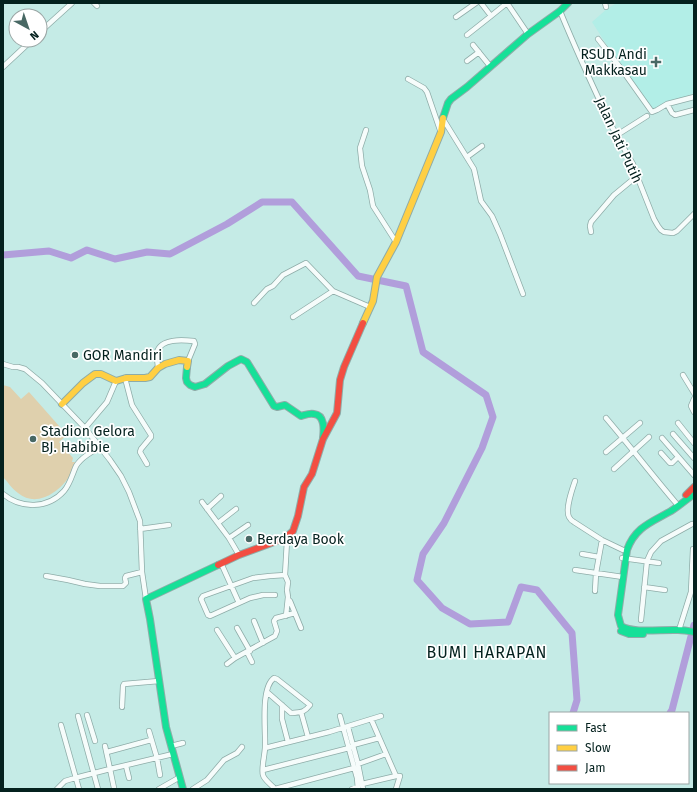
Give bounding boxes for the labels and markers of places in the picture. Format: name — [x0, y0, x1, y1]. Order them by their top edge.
place label: RSUD Andi Makkasau — [580, 46, 647, 79]
marker: RSUD Andi Makkasau — [650, 56, 662, 68]
place label: GOR Mandiri — [83, 347, 162, 364]
marker: GOR Mandiri — [70, 350, 80, 360]
place label: Stadion Gelora BJ. Habibie — [41, 423, 135, 456]
marker: Stadion Gelora BJ. Habibie — [28, 434, 38, 444]
place label: Berdaya Book — [257, 531, 345, 548]
marker: Berdaya Book — [244, 534, 254, 544]

